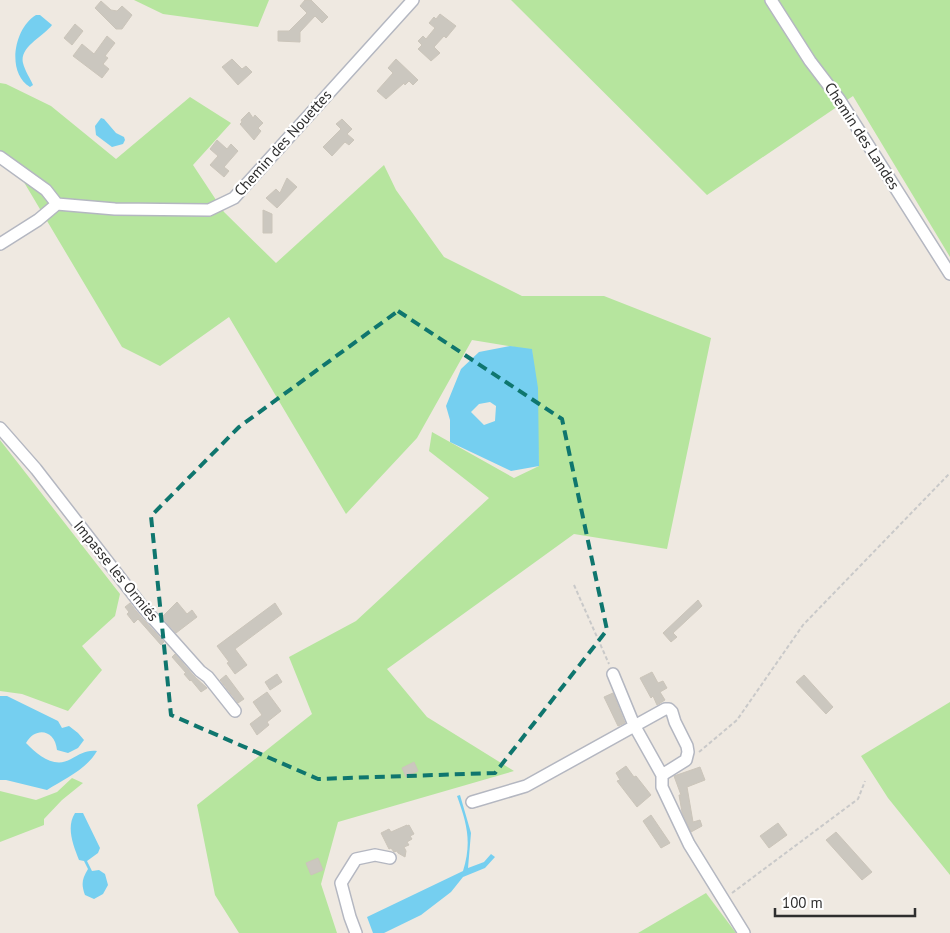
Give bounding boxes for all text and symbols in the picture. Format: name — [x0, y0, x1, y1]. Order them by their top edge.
street label: Chemin des Landes — [821, 79, 904, 193]
street label: Chemin des Nouettes — [230, 86, 335, 200]
street label: Impasse les Ormiés — [70, 516, 163, 625]
scale bar — [775, 886, 915, 918]
text: 100 m — [782, 893, 823, 912]

